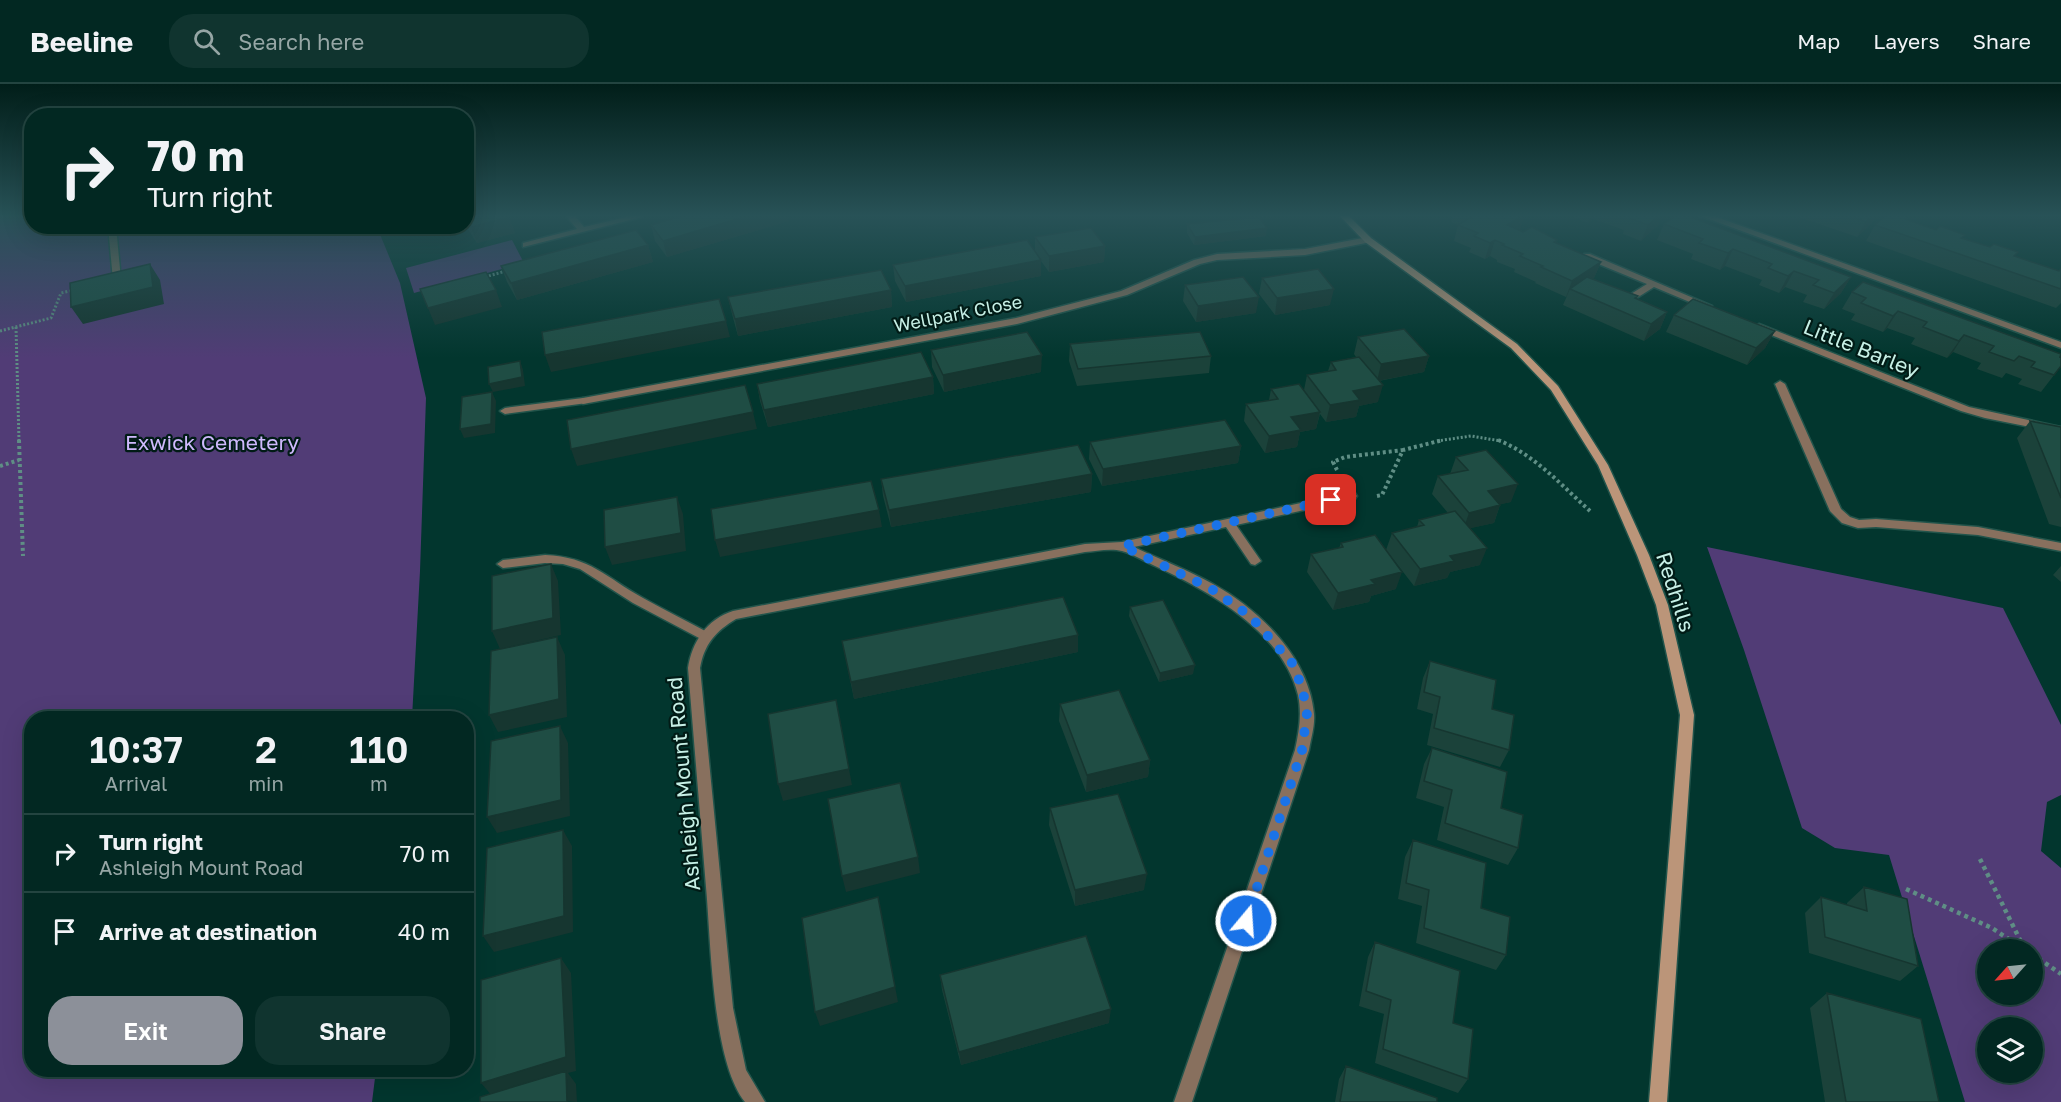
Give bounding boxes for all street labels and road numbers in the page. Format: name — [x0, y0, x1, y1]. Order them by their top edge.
street label: Wellpark Close — [892, 290, 1024, 336]
street label: Little Barley — [1800, 313, 1923, 383]
street label: Redhills — [1651, 549, 1701, 635]
street label: Ashleigh Mount Road — [661, 676, 705, 892]

